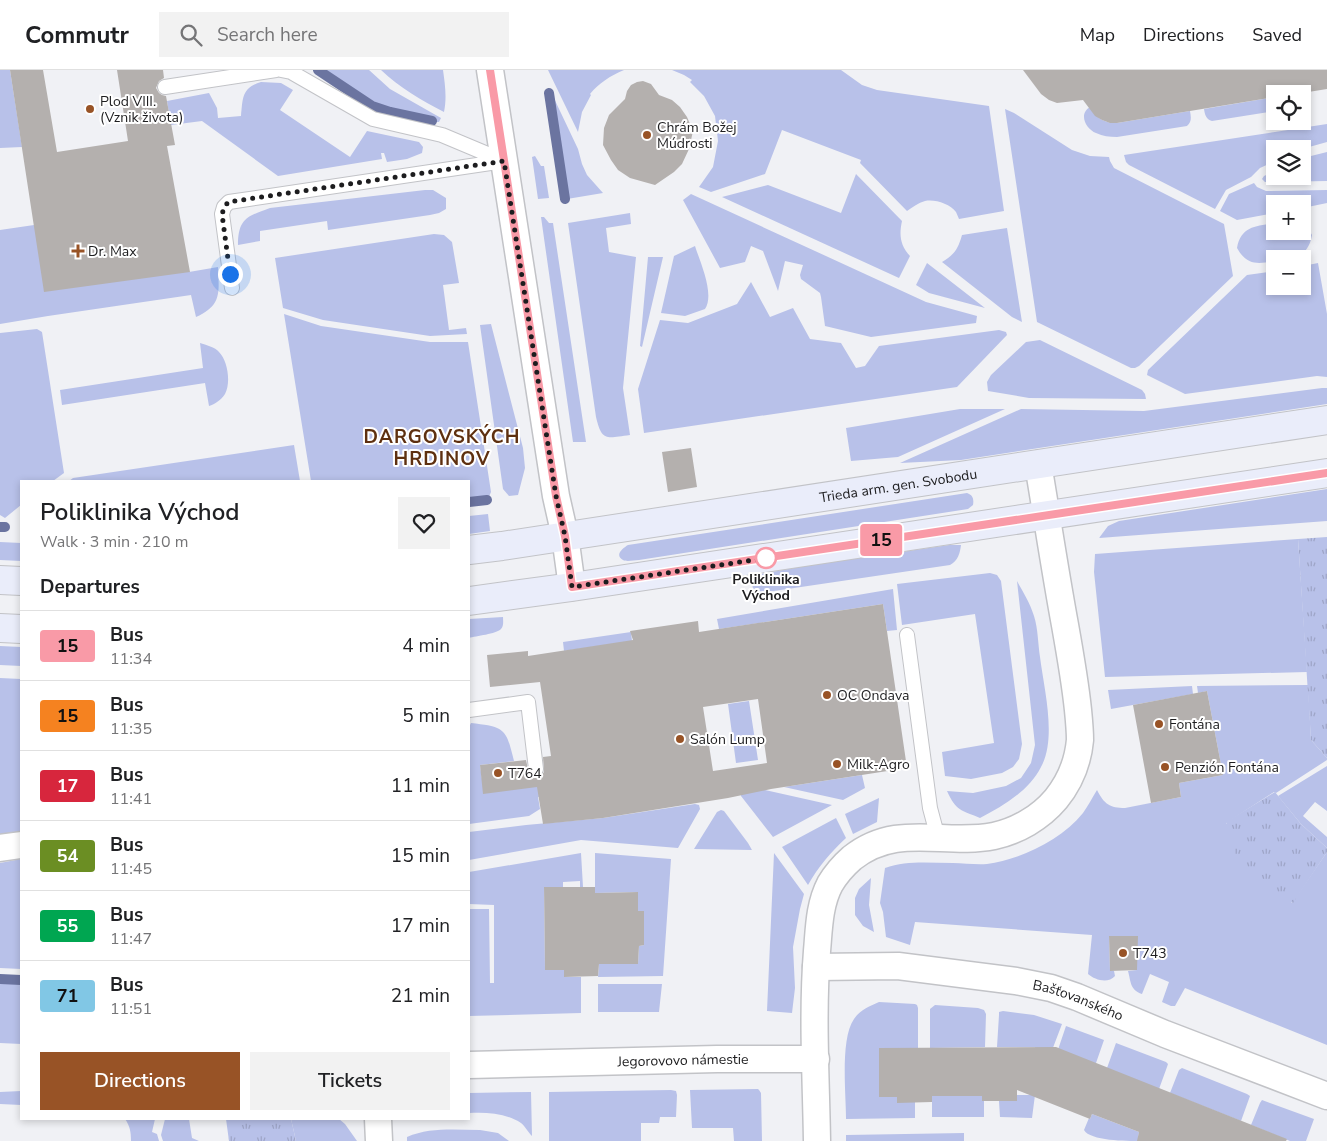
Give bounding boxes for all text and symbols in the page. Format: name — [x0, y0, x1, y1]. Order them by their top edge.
search box — [159, 12, 509, 57]
text: Commutr — [25, 19, 129, 51]
icon: search — [177, 21, 205, 49]
text: Search here — [217, 22, 318, 48]
text: Map — [1080, 23, 1115, 47]
text: Directions — [1143, 23, 1224, 47]
text: Saved — [1252, 23, 1302, 47]
map controls — [1266, 85, 1311, 295]
button: locate — [1266, 85, 1311, 130]
place label: Plod VIII. (Vznik života) — [100, 92, 183, 127]
marker: Plod VIII. (Vznik života) — [84, 103, 96, 115]
place label: Chrám Božej Múdrosti — [657, 118, 737, 153]
marker: Chrám Božej Múdrosti — [641, 129, 653, 141]
button: layers — [1266, 140, 1311, 185]
button: + — [1266, 195, 1311, 240]
place label: Dr. Max — [88, 242, 137, 261]
marker: Dr. Max — [72, 245, 84, 257]
button: − — [1266, 250, 1311, 295]
your location — [218, 262, 243, 287]
district label: DARGOVSKÝCH HRDINOV — [364, 424, 520, 472]
street label: Trieda arm. gen. Svobodu — [818, 464, 978, 507]
text: Poliklinika Východ — [40, 496, 239, 528]
button: heart — [398, 497, 450, 549]
line badge: 15 — [858, 524, 904, 556]
text: 15 — [870, 528, 892, 552]
text: Walk · 3 min · 210 m — [40, 531, 188, 553]
marker: Poliklinika Východ — [755, 547, 777, 569]
place label: Poliklinika Východ — [732, 570, 800, 605]
text: Departures — [40, 574, 140, 600]
text: Bus — [110, 622, 143, 648]
text: 4 min — [402, 633, 450, 659]
text: 15 — [57, 634, 78, 658]
text: 11:34 — [110, 648, 152, 670]
place label: OC Ondava — [837, 686, 909, 705]
marker: OC Ondava — [821, 689, 833, 701]
text: Bus — [110, 692, 143, 718]
text: 5 min — [402, 703, 450, 729]
text: 15 — [57, 704, 78, 728]
place label: Fontána — [1169, 715, 1220, 734]
text: 11:35 — [110, 718, 152, 740]
marker: Fontána — [1153, 718, 1165, 730]
place label: Salón Lump — [690, 730, 765, 749]
marker: Salón Lump — [674, 733, 686, 745]
place label: Milk-Agro — [847, 755, 910, 774]
marker: Milk-Agro — [831, 758, 843, 770]
place label: Penzión Fontána — [1175, 758, 1279, 777]
marker: Penzión Fontána — [1159, 761, 1171, 773]
text: Bus — [110, 762, 143, 788]
place label: T764 — [508, 764, 542, 783]
marker: T764 — [492, 767, 504, 779]
text: 11 min — [391, 773, 450, 799]
text: 17 — [57, 774, 78, 798]
text: 11:41 — [110, 788, 152, 810]
text: Bus — [110, 832, 143, 858]
text: 15 min — [391, 843, 450, 869]
text: 54 — [57, 844, 78, 868]
text: 11:45 — [110, 858, 152, 880]
text: Bus — [110, 902, 143, 928]
text: 17 min — [391, 913, 450, 939]
text: 55 — [57, 914, 78, 938]
text: 11:47 — [110, 928, 152, 950]
place label: T743 — [1133, 944, 1167, 963]
marker: T743 — [1117, 947, 1129, 959]
text: Bus — [110, 972, 143, 998]
street label: Bašťovanského — [1031, 975, 1126, 1025]
text: 21 min — [391, 983, 450, 1009]
text: 71 — [57, 984, 78, 1008]
text: 11:51 — [110, 998, 152, 1020]
street label: Jegorovovo námestie — [616, 1049, 748, 1071]
button: Directions — [40, 1052, 240, 1110]
button: Tickets — [250, 1052, 450, 1110]

